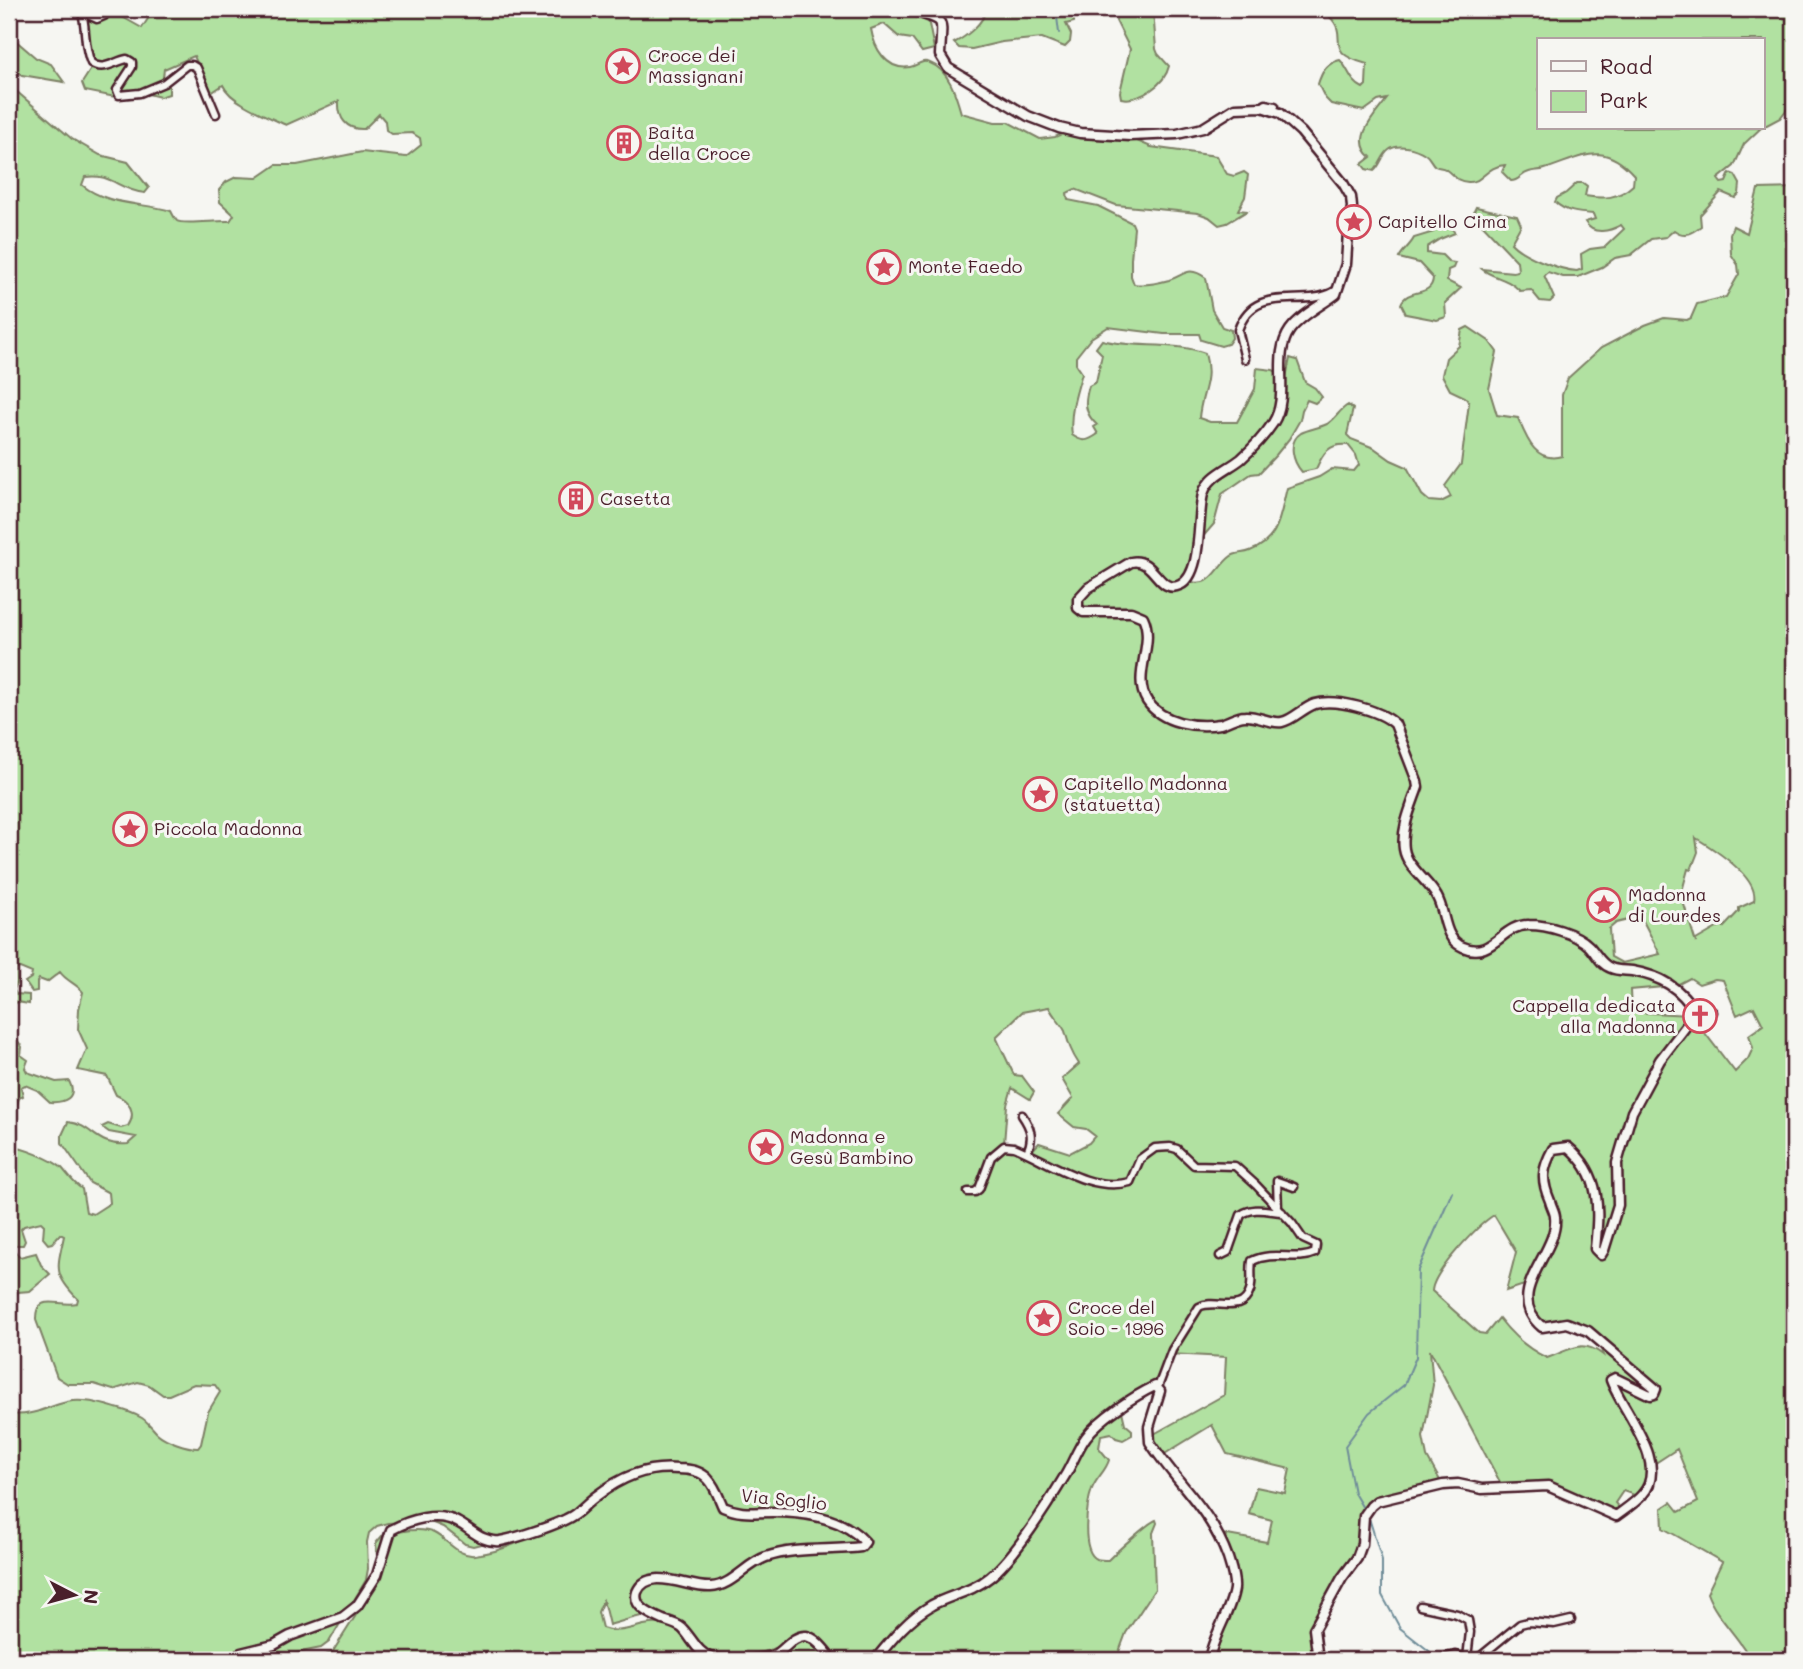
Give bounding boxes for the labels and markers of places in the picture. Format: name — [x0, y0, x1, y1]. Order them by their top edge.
place label: Croce dei Massignani — [648, 43, 744, 88]
place icon: Croce dei Massignani — [604, 47, 642, 85]
place label: Baita della Croce — [648, 120, 751, 165]
building icon: Baita della Croce — [605, 124, 643, 162]
place icon: Capitello Cima — [1335, 203, 1373, 241]
place label: Capitello Cima — [1378, 209, 1507, 233]
place icon: Monte Faedo — [865, 248, 903, 286]
place label: Monte Faedo — [908, 254, 1023, 278]
building icon: Casetta — [557, 480, 595, 518]
place label: Casetta — [600, 486, 671, 510]
place label: Capitello Madonna (statuetta) — [1064, 771, 1228, 816]
place icon: Capitello Madonna (statuetta) — [1021, 775, 1059, 813]
place icon: Piccola Madonna — [111, 810, 149, 848]
place label: Piccola Madonna — [154, 816, 303, 840]
place label: Madonna di Lourdes — [1628, 882, 1721, 927]
place icon: Madonna di Lourdes — [1585, 886, 1623, 924]
place label: Cappella dedicata alla Madonna — [1512, 993, 1676, 1038]
church icon: Cappella dedicata alla Madonna — [1681, 997, 1719, 1035]
place label: Madonna e Gesù Bambino — [790, 1124, 914, 1169]
place icon: Madonna e Gesù Bambino — [747, 1128, 785, 1166]
place label: Croce del Soio - 1996 — [1068, 1295, 1164, 1340]
place icon: Croce del Soio - 1996 — [1025, 1299, 1063, 1337]

